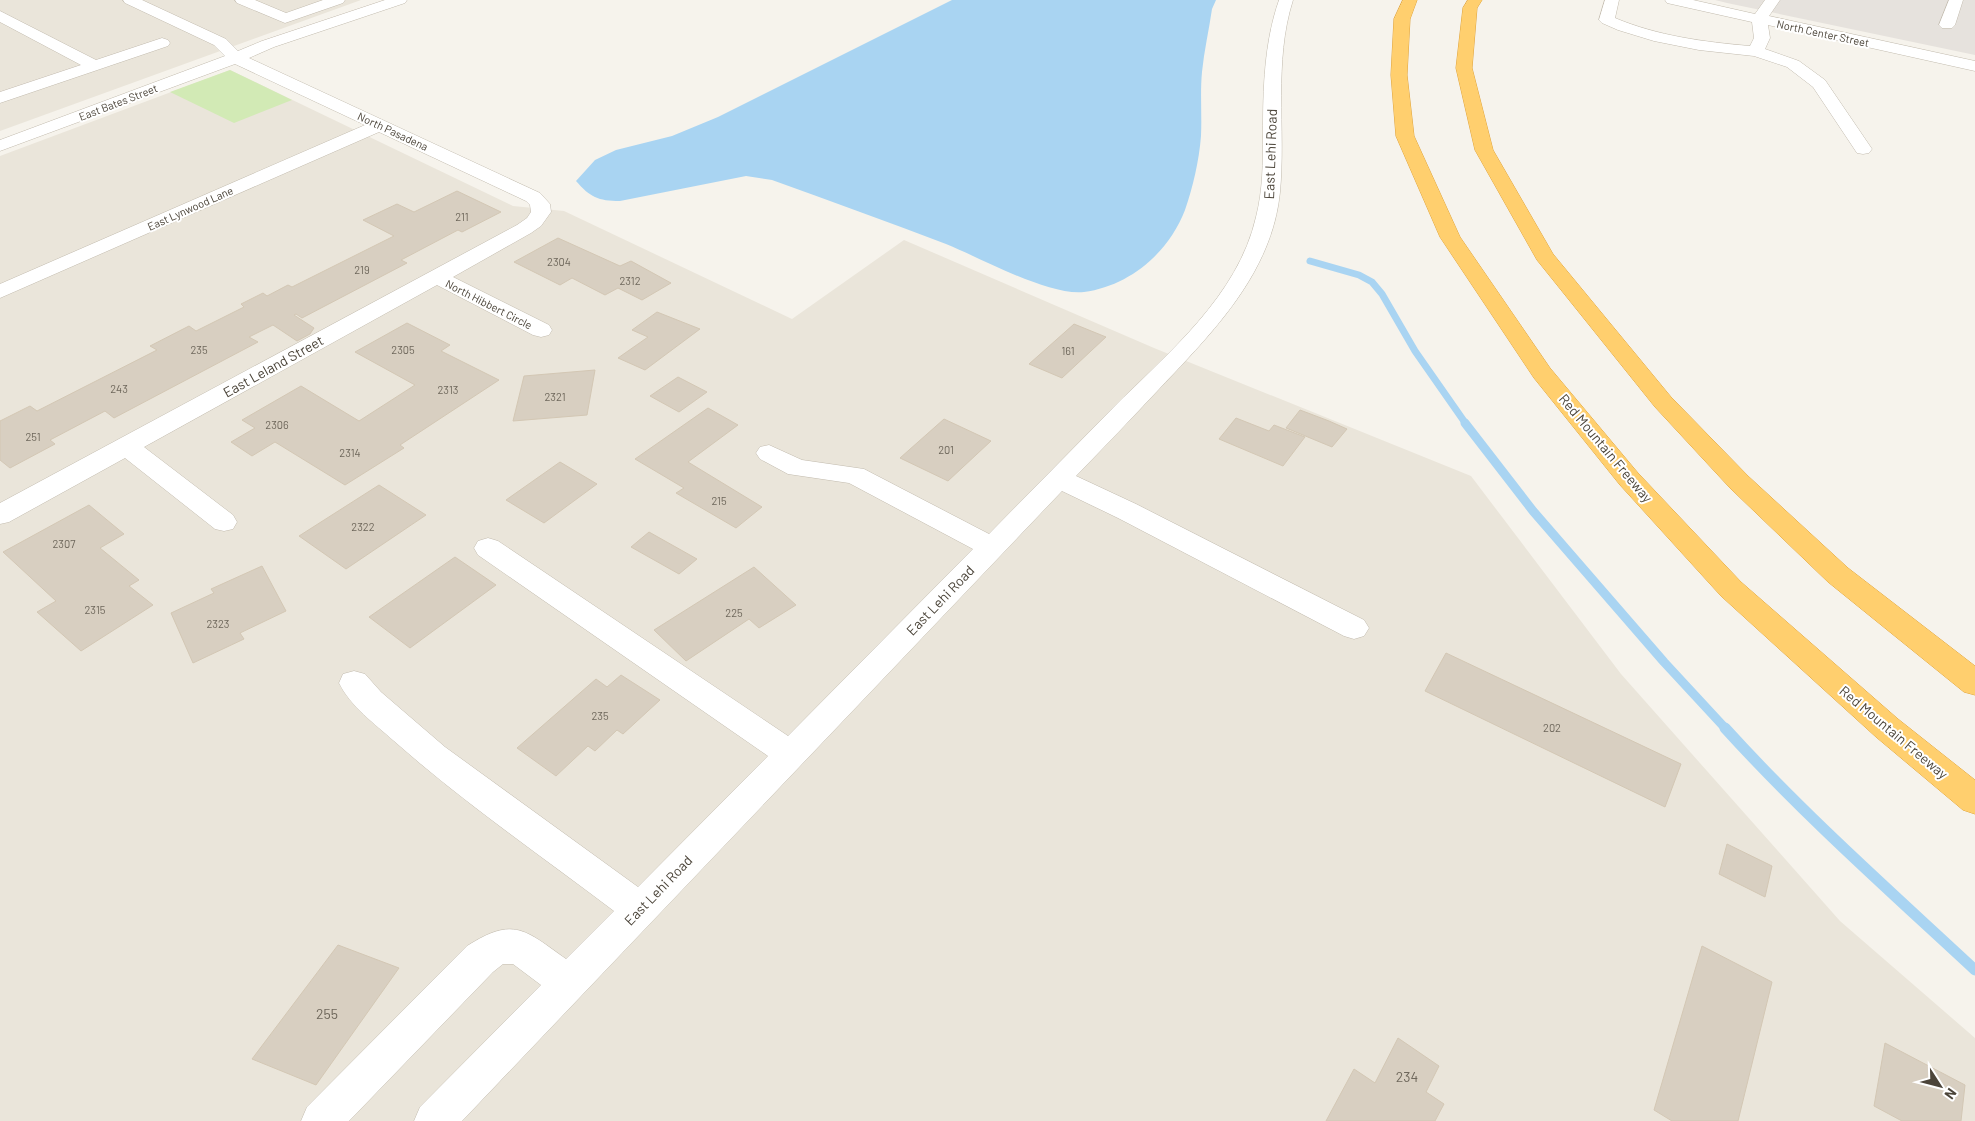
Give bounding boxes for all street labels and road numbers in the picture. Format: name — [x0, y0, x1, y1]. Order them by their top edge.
street label: North Center Street — [1776, 17, 1870, 49]
street label: East Bates Street — [77, 81, 159, 123]
street label: East Lehi Road — [1260, 108, 1280, 200]
street label: North Pasadena — [356, 109, 430, 153]
street label: East Lynwood Lane — [145, 183, 235, 233]
street label: North Hibbert Circle — [444, 277, 535, 332]
street label: East Leland Street — [220, 331, 326, 401]
street label: Red Mountain Freeway — [1556, 390, 1657, 506]
street label: East Lehi Road — [902, 562, 978, 638]
street label: Red Mountain Freeway — [1836, 682, 1952, 783]
street label: East Lehi Road — [620, 852, 696, 928]

